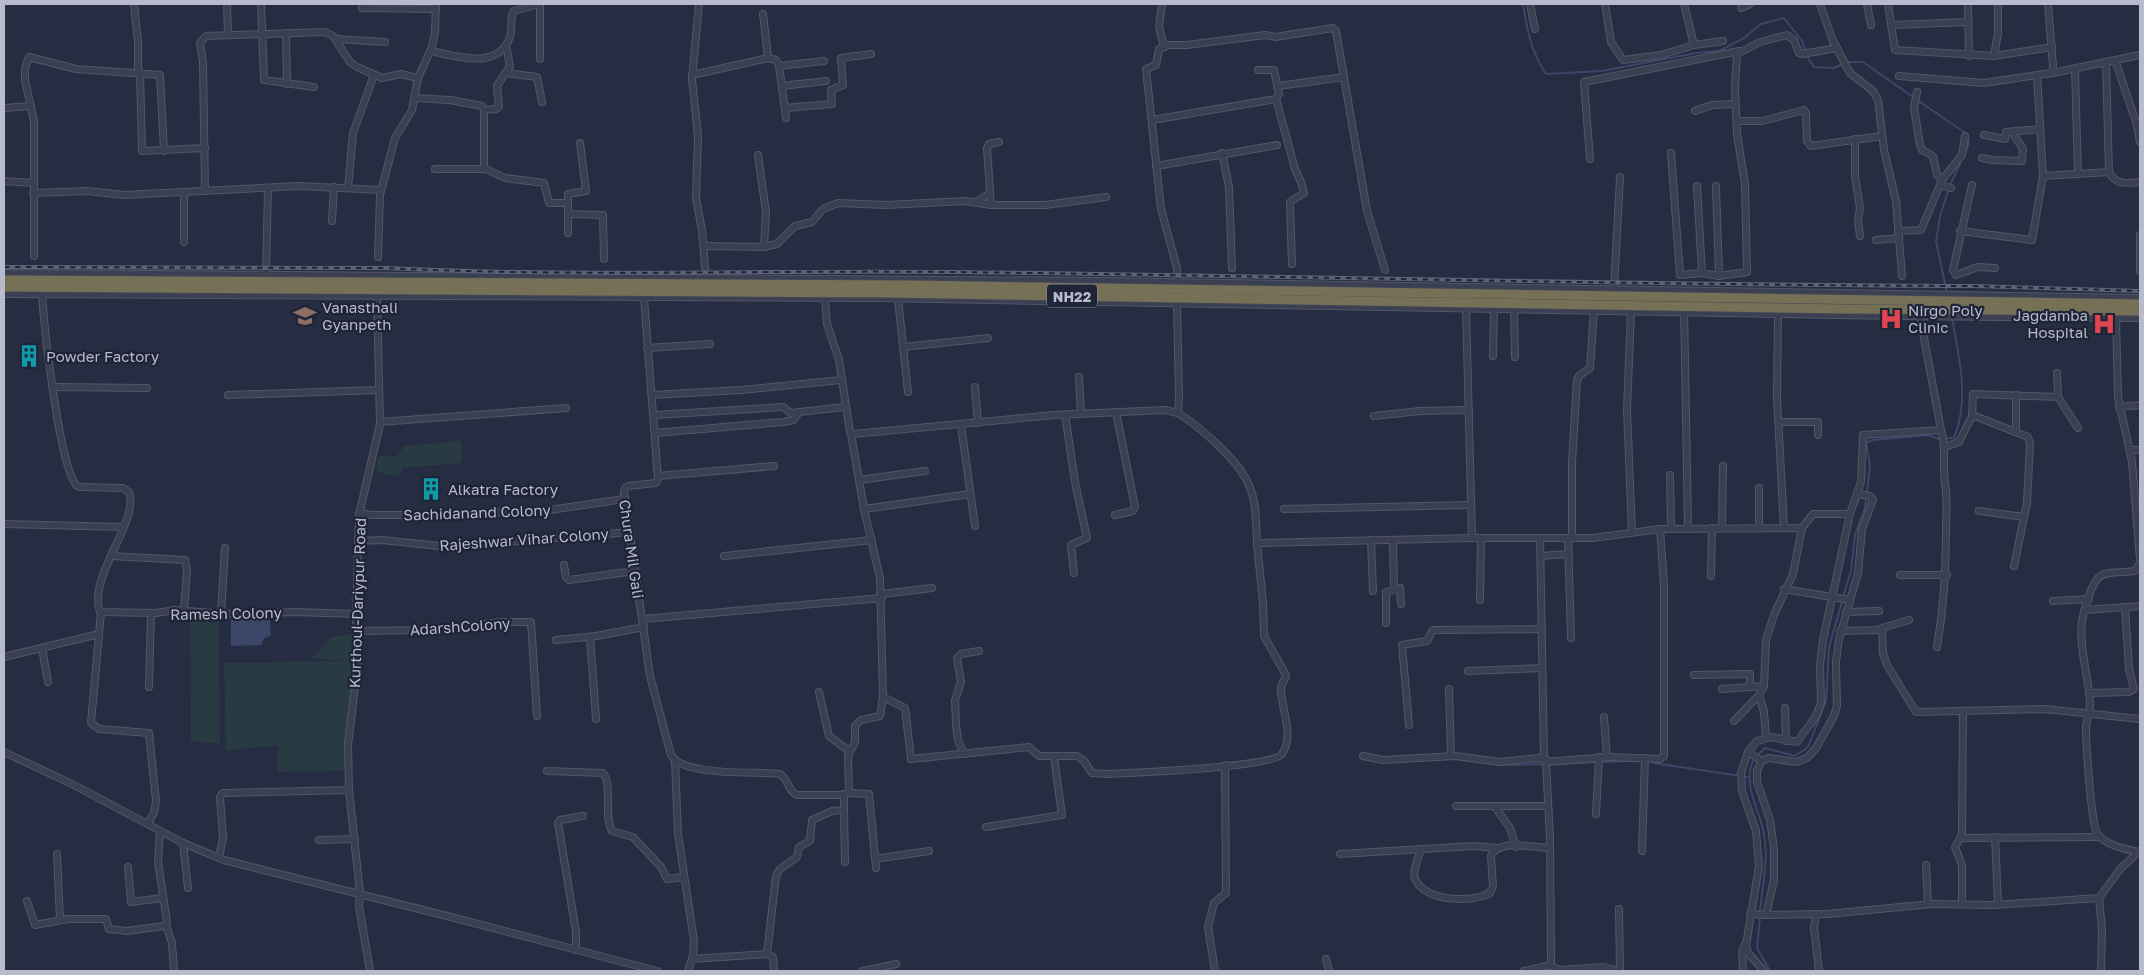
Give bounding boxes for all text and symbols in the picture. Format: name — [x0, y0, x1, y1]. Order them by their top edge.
road number: NH22 — [1047, 284, 1097, 308]
place label: Vanasthali Gyanpeth — [322, 298, 398, 333]
place label: Nirgo Poly Clinic — [1908, 301, 1983, 336]
school or university icon: Vanasthali Gyanpeth — [292, 303, 318, 329]
hospital icon: Nirgo Poly Clinic — [1878, 306, 1904, 332]
place label: Jagdamba Hospital — [2013, 306, 2088, 341]
hospital icon: Jagdamba Hospital — [2091, 311, 2117, 337]
building icon: Powder Factory — [16, 343, 42, 369]
place label: Powder Factory — [46, 347, 160, 365]
building icon: Alkatra Factory — [418, 476, 444, 502]
place label: Alkatra Factory — [448, 480, 559, 498]
street label: Chura Mil Gali — [616, 498, 648, 600]
street label: Sachidanand Colony — [403, 500, 551, 524]
street label: Kurthoul-Dariypur Road — [345, 518, 369, 688]
street label: Rajeshwar Vihar Colony — [439, 524, 610, 554]
street label: Ramesh Colony — [170, 603, 283, 623]
street label: AdarshColony — [409, 613, 511, 638]

